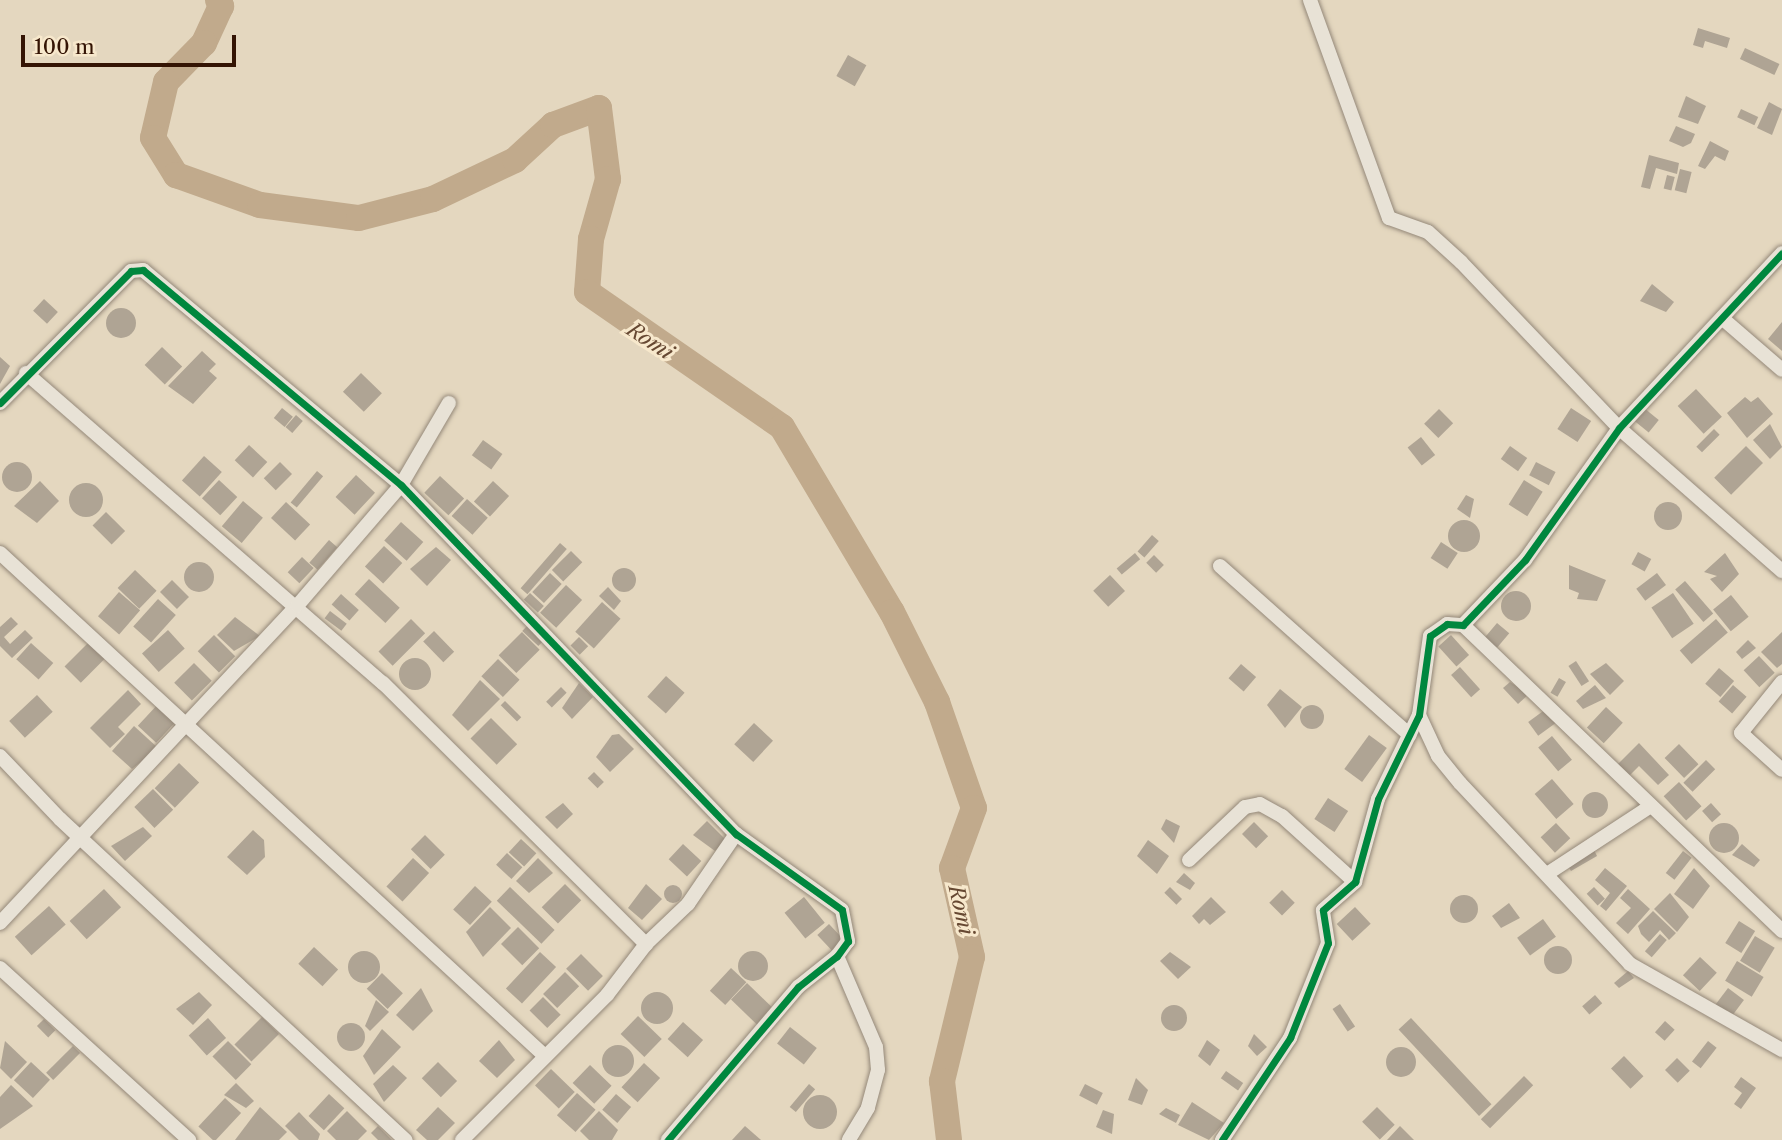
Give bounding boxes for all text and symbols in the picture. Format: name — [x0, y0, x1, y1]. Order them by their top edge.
scale bar — [24, 21, 240, 65]
text: 100 m — [34, 34, 95, 59]
water label: Romi — [622, 317, 678, 365]
water label: Romi — [943, 883, 979, 937]

